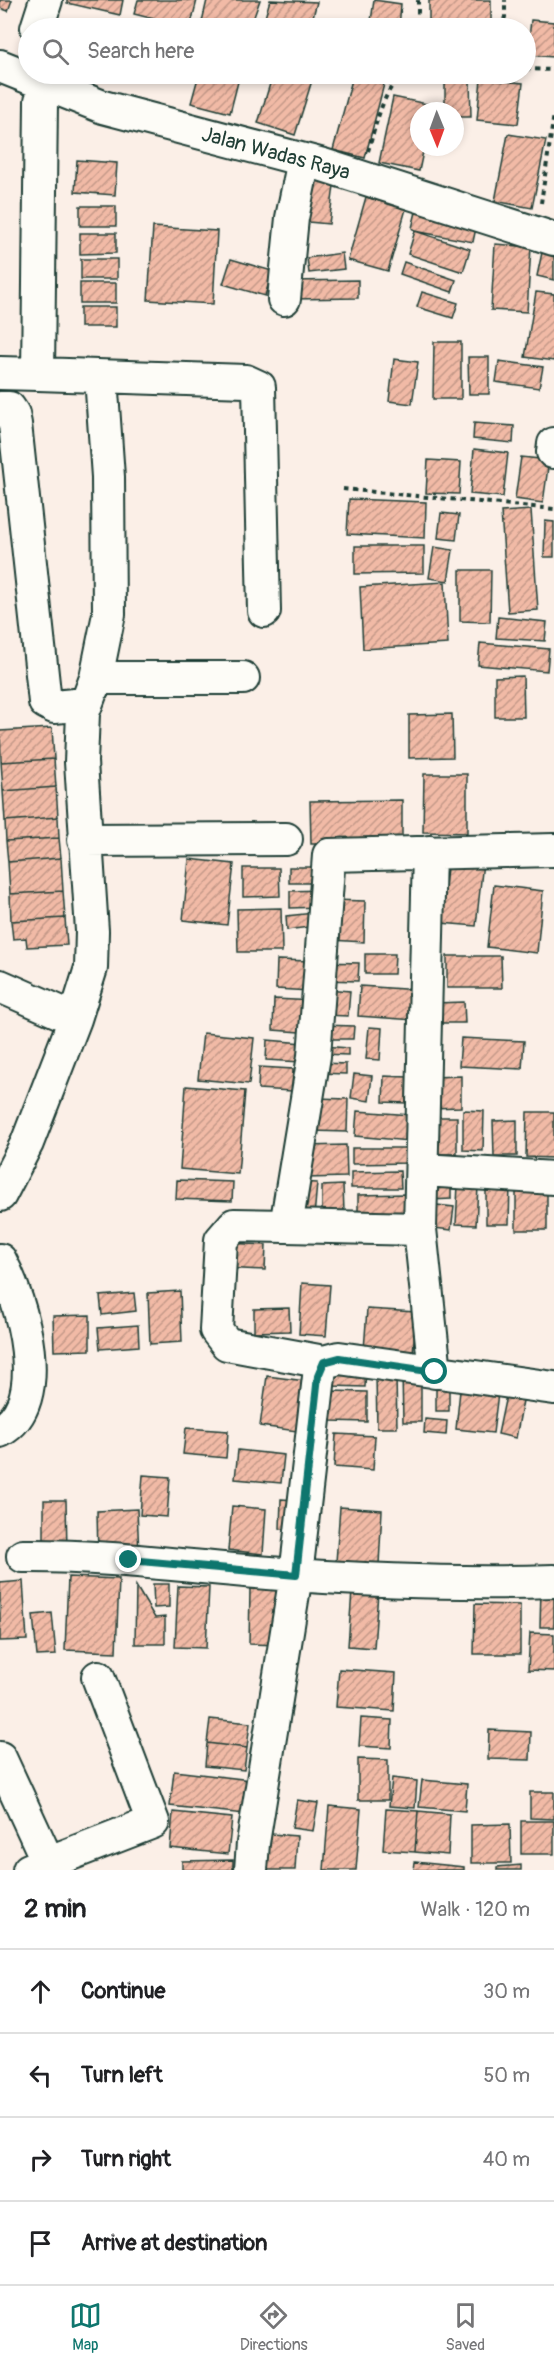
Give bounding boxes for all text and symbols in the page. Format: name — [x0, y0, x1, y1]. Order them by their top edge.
search box — [18, 18, 536, 84]
icon: search — [39, 35, 72, 68]
text: Search here — [87, 37, 194, 65]
north arrow — [410, 102, 464, 156]
street label: Jalan Wadas Raya — [199, 121, 353, 186]
route start — [421, 1358, 447, 1384]
route end — [115, 1546, 141, 1572]
text: 2 min — [24, 1893, 86, 1925]
text: Walk · 120 m — [421, 1897, 530, 1922]
icon: ahead — [24, 1975, 57, 2008]
text: Continue — [81, 1977, 165, 2005]
text: 30 m — [483, 1979, 530, 2004]
icon: left — [24, 2059, 57, 2092]
text: Turn left — [81, 2061, 163, 2089]
text: 50 m — [483, 2063, 530, 2088]
icon: right — [24, 2143, 57, 2176]
text: Turn right — [81, 2145, 171, 2173]
text: 40 m — [483, 2147, 530, 2172]
icon: arrive — [24, 2227, 57, 2260]
text: Arrive at destination — [81, 2229, 267, 2257]
tab: Map — [69, 2299, 102, 2355]
tab: Directions — [240, 2299, 308, 2355]
tab: Saved — [445, 2299, 485, 2355]

